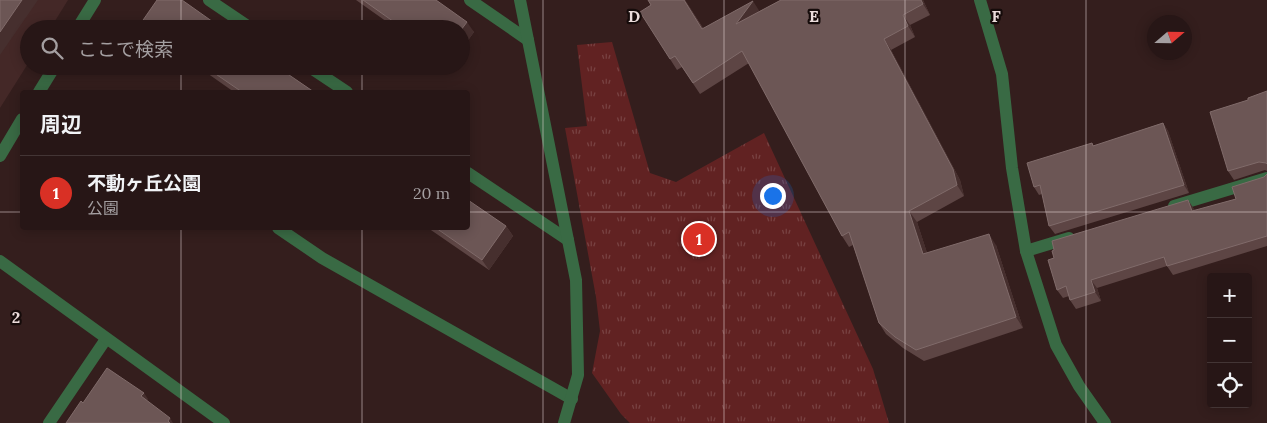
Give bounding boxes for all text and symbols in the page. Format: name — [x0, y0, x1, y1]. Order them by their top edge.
text: D — [628, 6, 640, 26]
text: E — [809, 6, 819, 26]
text: F — [991, 6, 1001, 26]
north arrow — [1147, 15, 1192, 60]
search box — [20, 20, 470, 75]
icon: search — [38, 34, 66, 62]
text: ここで検索 — [78, 37, 173, 61]
text: 周辺 — [40, 111, 82, 138]
text: 不動ヶ丘公園 — [87, 171, 201, 195]
text: 1 — [53, 183, 59, 203]
text: 20 m — [413, 183, 450, 203]
your location — [760, 183, 786, 209]
text: 公園 — [87, 198, 119, 218]
pin: 1 — [683, 220, 715, 258]
map controls — [1207, 273, 1252, 408]
button: + — [1207, 273, 1252, 318]
text: 2 — [12, 307, 20, 327]
button: − — [1207, 318, 1252, 363]
button: locate — [1207, 363, 1252, 408]

